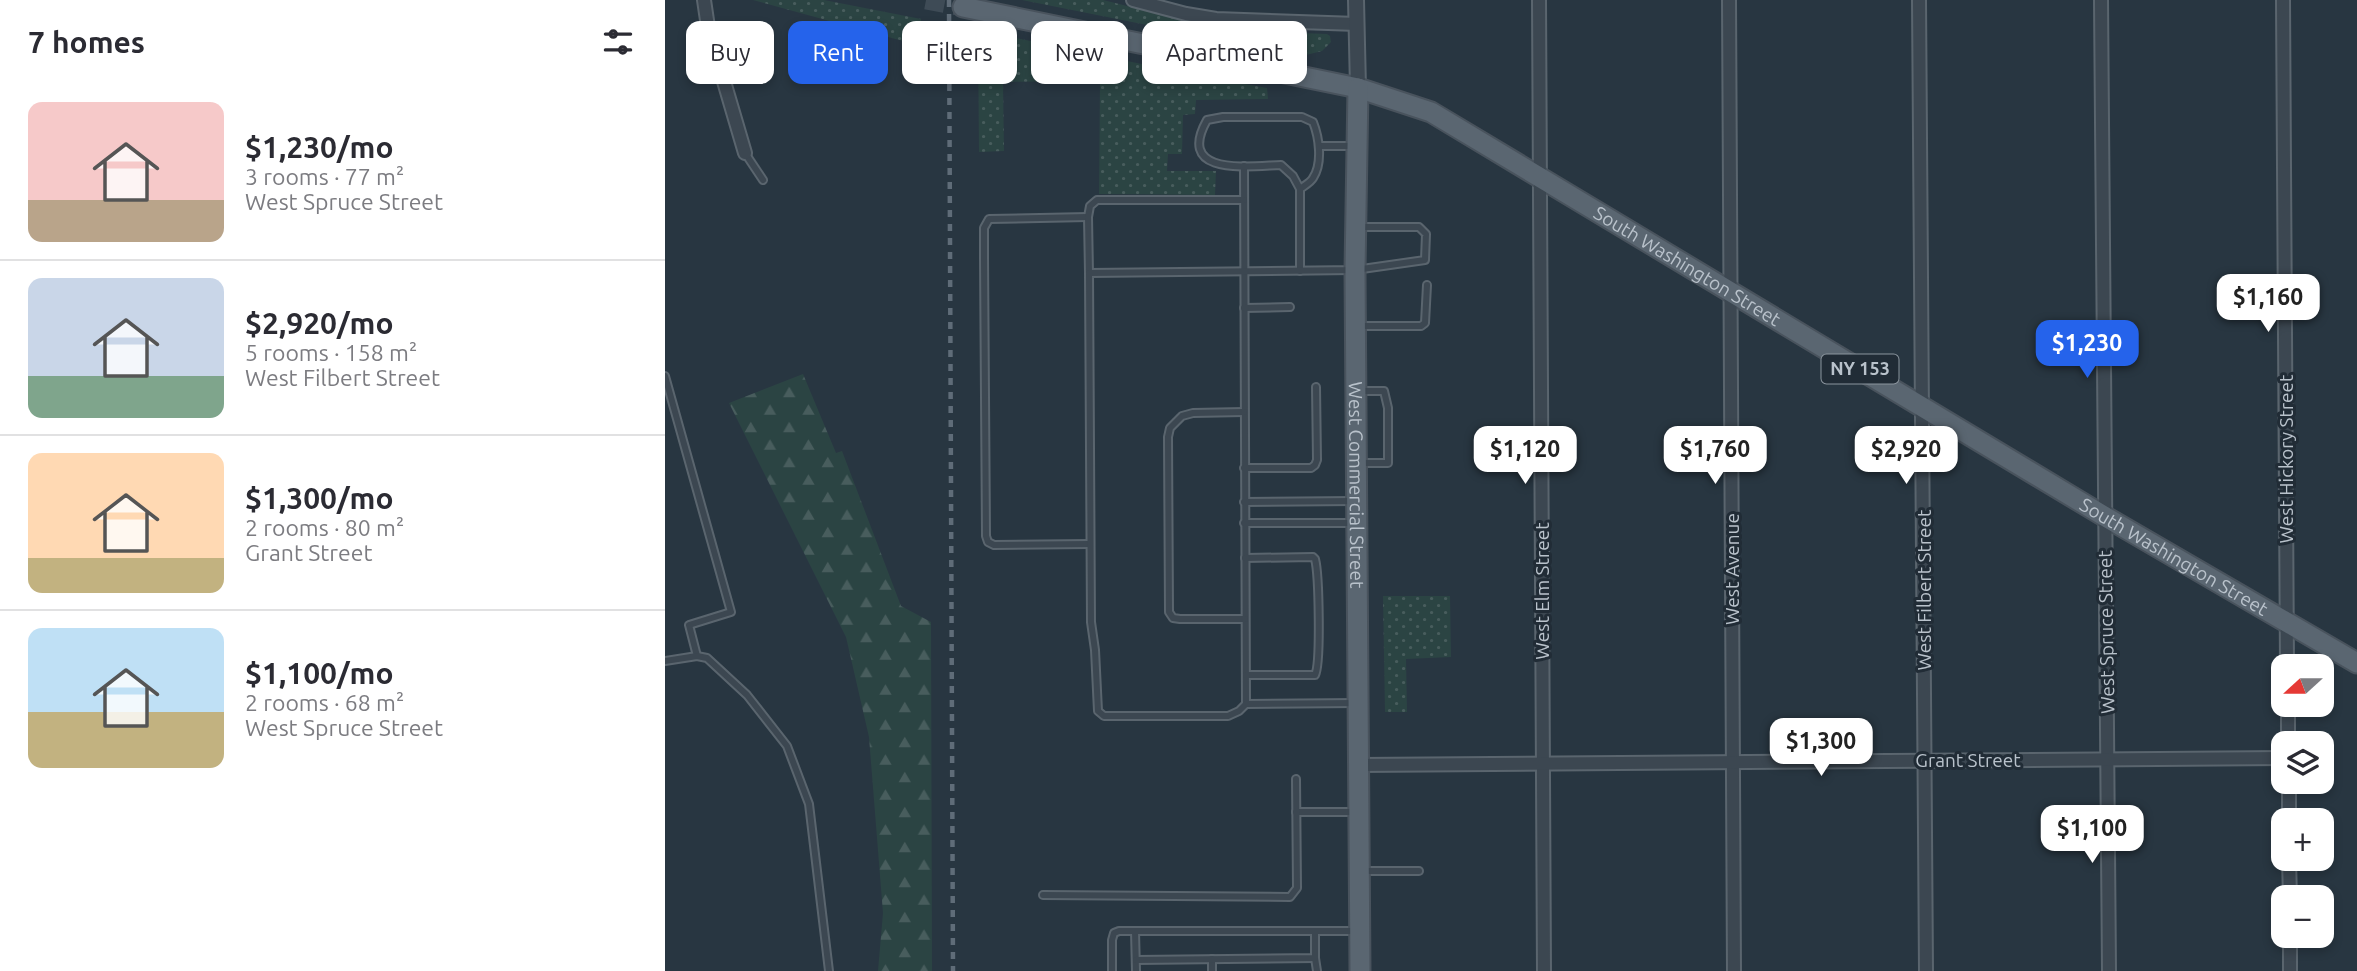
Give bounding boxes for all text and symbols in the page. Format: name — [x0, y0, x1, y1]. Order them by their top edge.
chip: Buy — [686, 21, 774, 84]
chip: Rent — [788, 21, 888, 84]
chip: Filters — [902, 21, 1017, 84]
chip: New — [1031, 21, 1128, 84]
chip: Apartment — [1142, 21, 1307, 84]
icon: filters — [599, 23, 637, 61]
text: 7 homes — [28, 25, 145, 59]
icon: home — [84, 130, 168, 214]
text: $1,230/mo — [245, 130, 394, 164]
text: 3 rooms · 77 m² — [245, 164, 404, 189]
text: West Spruce Street — [245, 189, 443, 214]
street label: South Washington Street — [1590, 201, 1785, 331]
pin: $1,160 — [2211, 274, 2325, 334]
text: $1,160 — [2233, 284, 2303, 309]
icon: home — [84, 306, 168, 390]
text: $2,920/mo — [245, 306, 394, 340]
pin: $1,230 — [2030, 320, 2144, 380]
text: $1,230 — [2052, 330, 2122, 355]
text: 5 rooms · 158 m² — [245, 340, 417, 365]
road number: NY 153 — [1821, 354, 1899, 384]
text: West Filbert Street — [245, 365, 440, 390]
street label: West Hickory Street — [2275, 374, 2297, 544]
street label: West Commercial Street — [1345, 381, 1368, 589]
pin: $1,120 — [1468, 426, 1582, 486]
pin: $1,760 — [1658, 426, 1772, 486]
pin: $2,920 — [1849, 426, 1963, 486]
text: $1,120 — [1490, 436, 1560, 461]
text: $1,760 — [1680, 436, 1750, 461]
text: $2,920 — [1871, 436, 1941, 461]
icon: home — [84, 481, 168, 565]
text: $1,300/mo — [245, 481, 394, 515]
street label: South Washington Street — [2076, 493, 2273, 620]
street label: West Filbert Street — [1913, 509, 1935, 671]
street label: West Avenue — [1721, 513, 1743, 625]
text: 2 rooms · 80 m² — [245, 515, 404, 540]
street label: West Elm Street — [1531, 522, 1553, 660]
text: Grant Street — [245, 540, 372, 565]
street label: West Spruce Street — [2094, 549, 2118, 714]
north arrow — [2271, 654, 2335, 718]
map controls — [2271, 654, 2334, 948]
icon: home — [84, 656, 168, 740]
text: $1,100/mo — [245, 656, 394, 690]
text: 2 rooms · 68 m² — [245, 690, 404, 715]
text: West Spruce Street — [245, 715, 443, 740]
pin: $1,300 — [1764, 718, 1878, 778]
text: $1,300 — [1786, 728, 1856, 753]
button: layers — [2271, 731, 2334, 794]
street label: Grant Street — [1915, 749, 2021, 771]
pin: $1,100 — [2035, 806, 2149, 865]
button: + — [2271, 808, 2334, 871]
text: $1,100 — [2057, 815, 2127, 840]
button: − — [2271, 885, 2334, 948]

